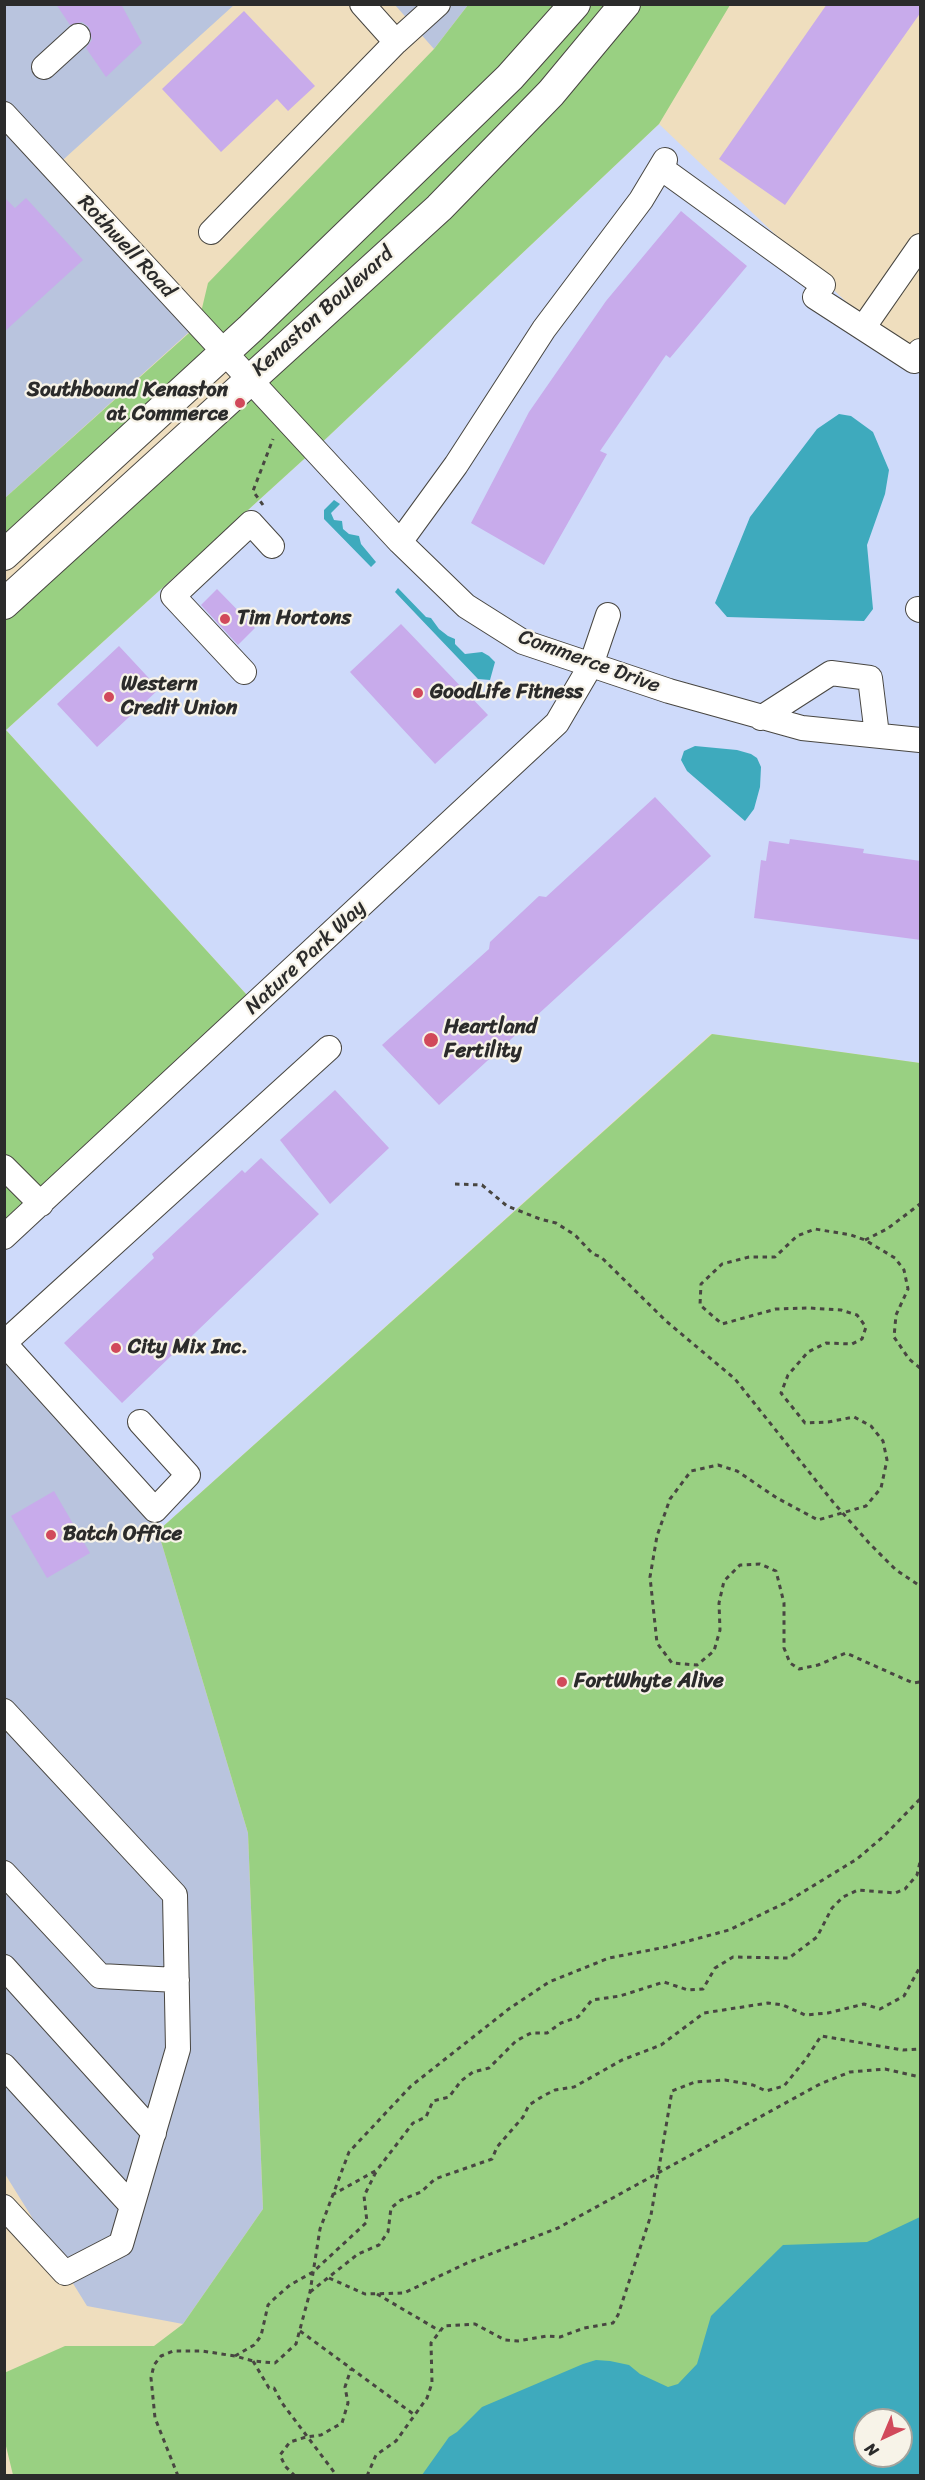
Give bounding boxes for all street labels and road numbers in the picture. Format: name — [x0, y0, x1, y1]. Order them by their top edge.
street label: Rothwell Road — [72, 190, 180, 304]
street label: Kenaston Boulevard — [247, 242, 399, 382]
street label: Commerce Drive — [515, 625, 663, 699]
street label: Nature Park Way — [240, 896, 372, 1020]

